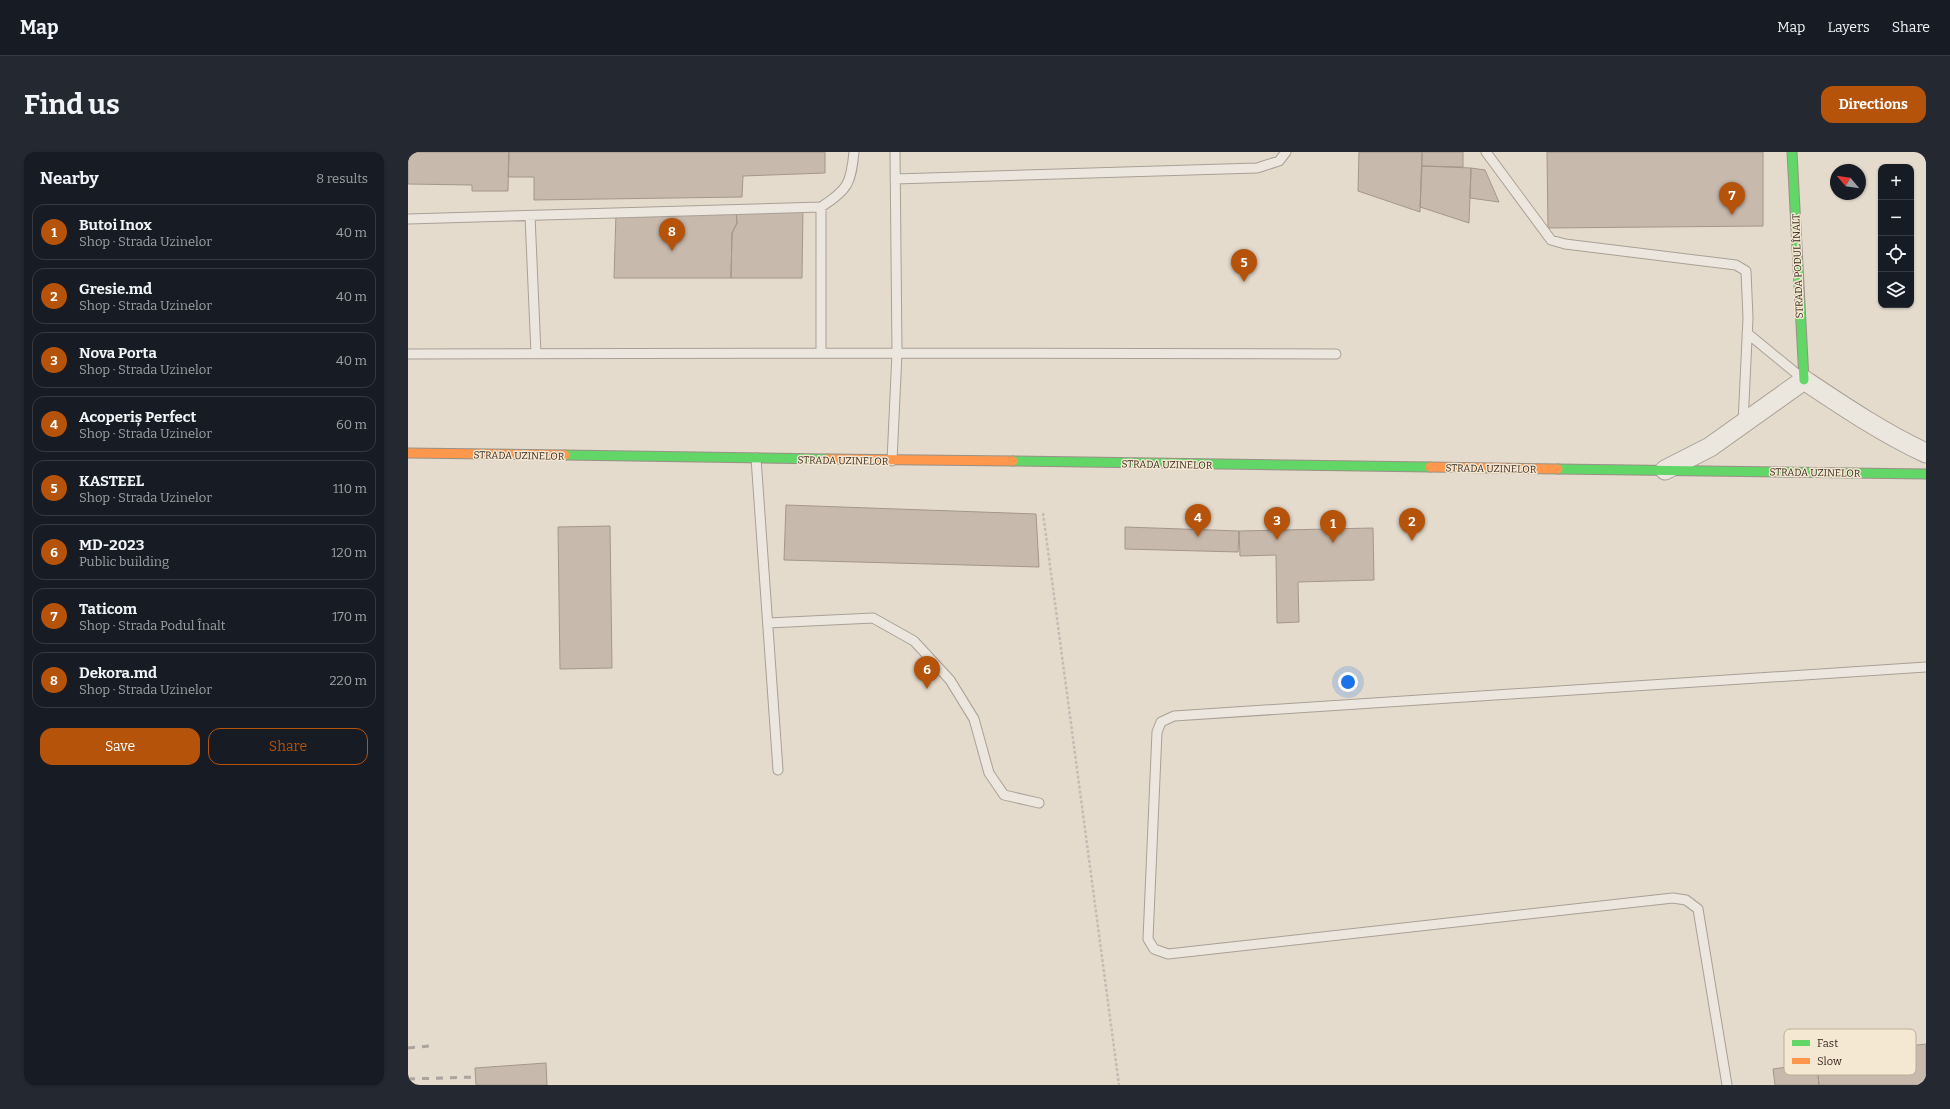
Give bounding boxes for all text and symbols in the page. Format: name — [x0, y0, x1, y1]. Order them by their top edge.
text: Map — [20, 16, 59, 39]
text: Map — [1777, 19, 1805, 36]
text: Layers — [1827, 19, 1870, 36]
text: Share — [1892, 19, 1930, 36]
button: Directions — [1821, 86, 1926, 123]
text: Find us — [24, 88, 120, 121]
north arrow — [1830, 164, 1866, 200]
map controls — [1878, 164, 1914, 308]
button: + — [1878, 164, 1914, 200]
text: Nearby — [40, 168, 99, 189]
text: 8 results — [316, 171, 368, 186]
pin: 7 — [1719, 182, 1745, 215]
button: − — [1878, 200, 1914, 236]
street label: STRADA PODUL ÎNALT — [1788, 213, 1806, 319]
text: Butoi Inox — [79, 216, 152, 234]
pin: 8 — [659, 218, 685, 251]
text: 1 — [51, 225, 57, 240]
text: 40 m — [336, 225, 367, 240]
text: Shop · Strada Uzinelor — [79, 234, 212, 249]
button: locate — [1878, 236, 1914, 272]
pin: 5 — [1231, 249, 1257, 282]
button: layers — [1878, 272, 1914, 308]
text: Gresie.md — [79, 280, 152, 298]
text: 2 — [50, 289, 58, 304]
text: 40 m — [336, 289, 367, 304]
text: Shop · Strada Uzinelor — [79, 298, 212, 313]
text: Nova Porta — [79, 344, 157, 362]
text: 3 — [50, 353, 58, 368]
text: 40 m — [336, 353, 367, 368]
text: Shop · Strada Uzinelor — [79, 362, 212, 377]
text: Acoperiș Perfect — [79, 408, 196, 426]
text: 4 — [50, 417, 58, 432]
text: 60 m — [336, 417, 367, 432]
text: Shop · Strada Uzinelor — [79, 426, 212, 441]
street label: STRADA UZINELOR — [474, 449, 565, 463]
street label: STRADA UZINELOR — [798, 454, 889, 468]
street label: STRADA UZINELOR — [1122, 458, 1213, 472]
street label: STRADA UZINELOR — [1446, 462, 1537, 476]
street label: STRADA UZINELOR — [1770, 466, 1861, 480]
text: KASTEEL — [79, 472, 144, 490]
text: 5 — [50, 481, 58, 496]
text: 110 m — [333, 481, 367, 496]
text: Shop · Strada Uzinelor — [79, 490, 212, 505]
pin: 4 — [1185, 504, 1211, 537]
pin: 3 — [1264, 507, 1290, 540]
pin: 2 — [1399, 508, 1425, 541]
pin: 1 — [1320, 510, 1346, 543]
text: MD-2023 — [79, 536, 144, 554]
text: 6 — [50, 545, 58, 560]
text: 120 m — [331, 545, 367, 560]
text: Public building — [79, 554, 169, 569]
text: Taticom — [79, 600, 137, 618]
text: 7 — [51, 609, 58, 624]
text: 170 m — [332, 609, 367, 624]
text: Shop · Strada Podul Înalt — [79, 618, 226, 633]
pin: 6 — [914, 656, 940, 689]
text: Dekora.md — [79, 664, 157, 682]
your location — [1338, 672, 1358, 692]
text: 8 — [50, 673, 58, 688]
text: 220 m — [330, 673, 367, 688]
text: Shop · Strada Uzinelor — [79, 682, 212, 697]
button: Save — [40, 728, 200, 765]
button: Share — [208, 728, 368, 765]
legend — [1784, 1029, 1916, 1075]
text: Fast — [1817, 1037, 1838, 1050]
text: Slow — [1817, 1055, 1842, 1068]

